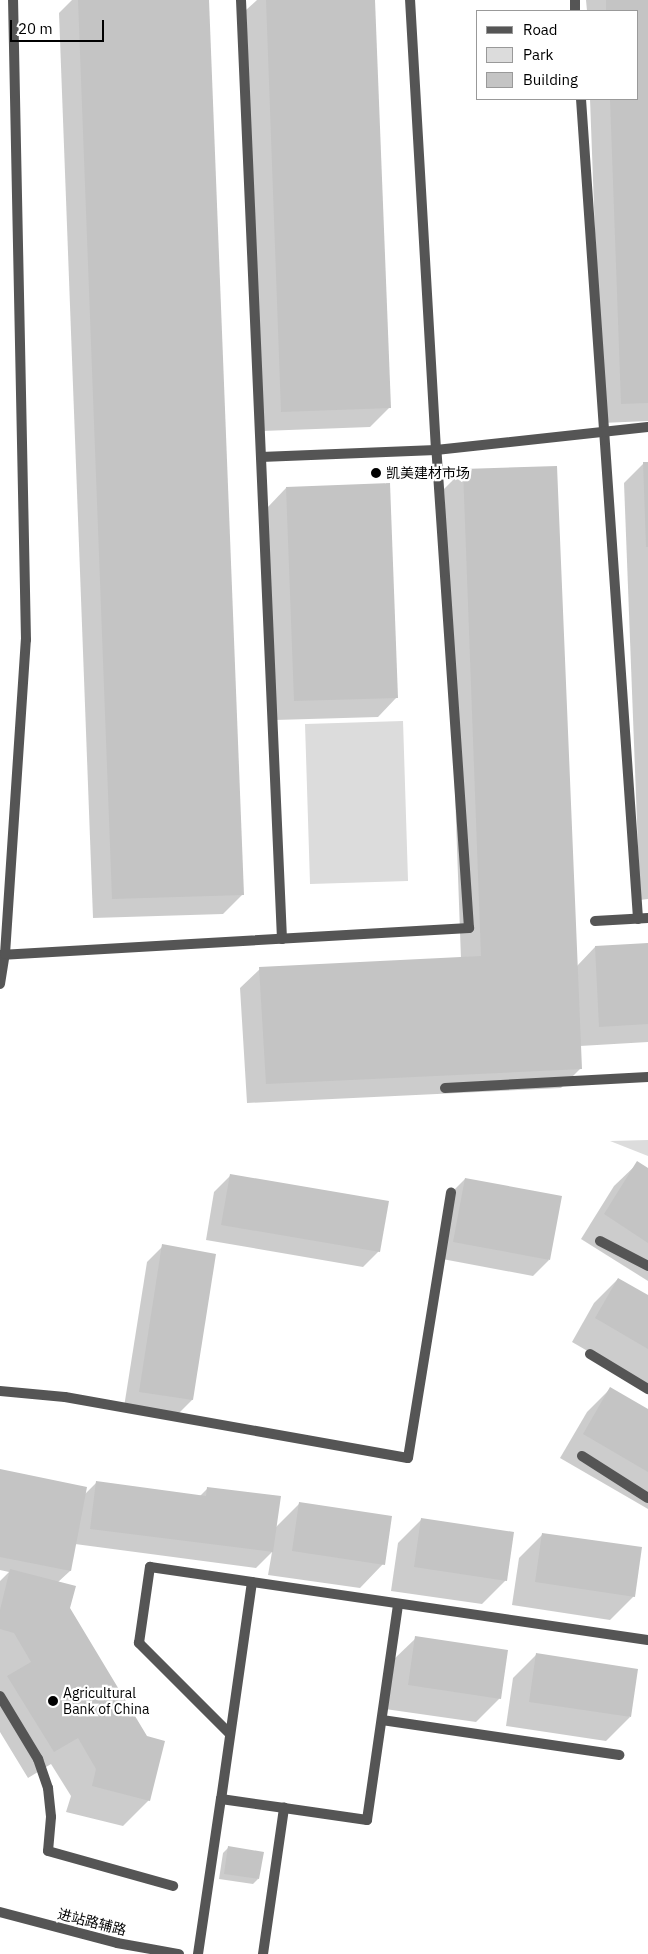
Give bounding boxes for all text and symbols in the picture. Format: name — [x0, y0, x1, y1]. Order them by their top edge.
scale bar — [12, 10, 106, 42]
legend — [476, 10, 638, 100]
text: 20 m — [18, 19, 53, 38]
text: Road — [523, 20, 558, 39]
text: Park — [523, 45, 553, 64]
text: Building — [523, 70, 578, 89]
place label: 凯美建材市场 — [386, 465, 470, 481]
marker: 凯美建材市场 — [370, 467, 382, 479]
place label: Agricultural Bank of China — [63, 1685, 149, 1718]
marker: Agricultural Bank of China — [47, 1695, 59, 1707]
street label: 进站路辅路 — [56, 1905, 128, 1939]

